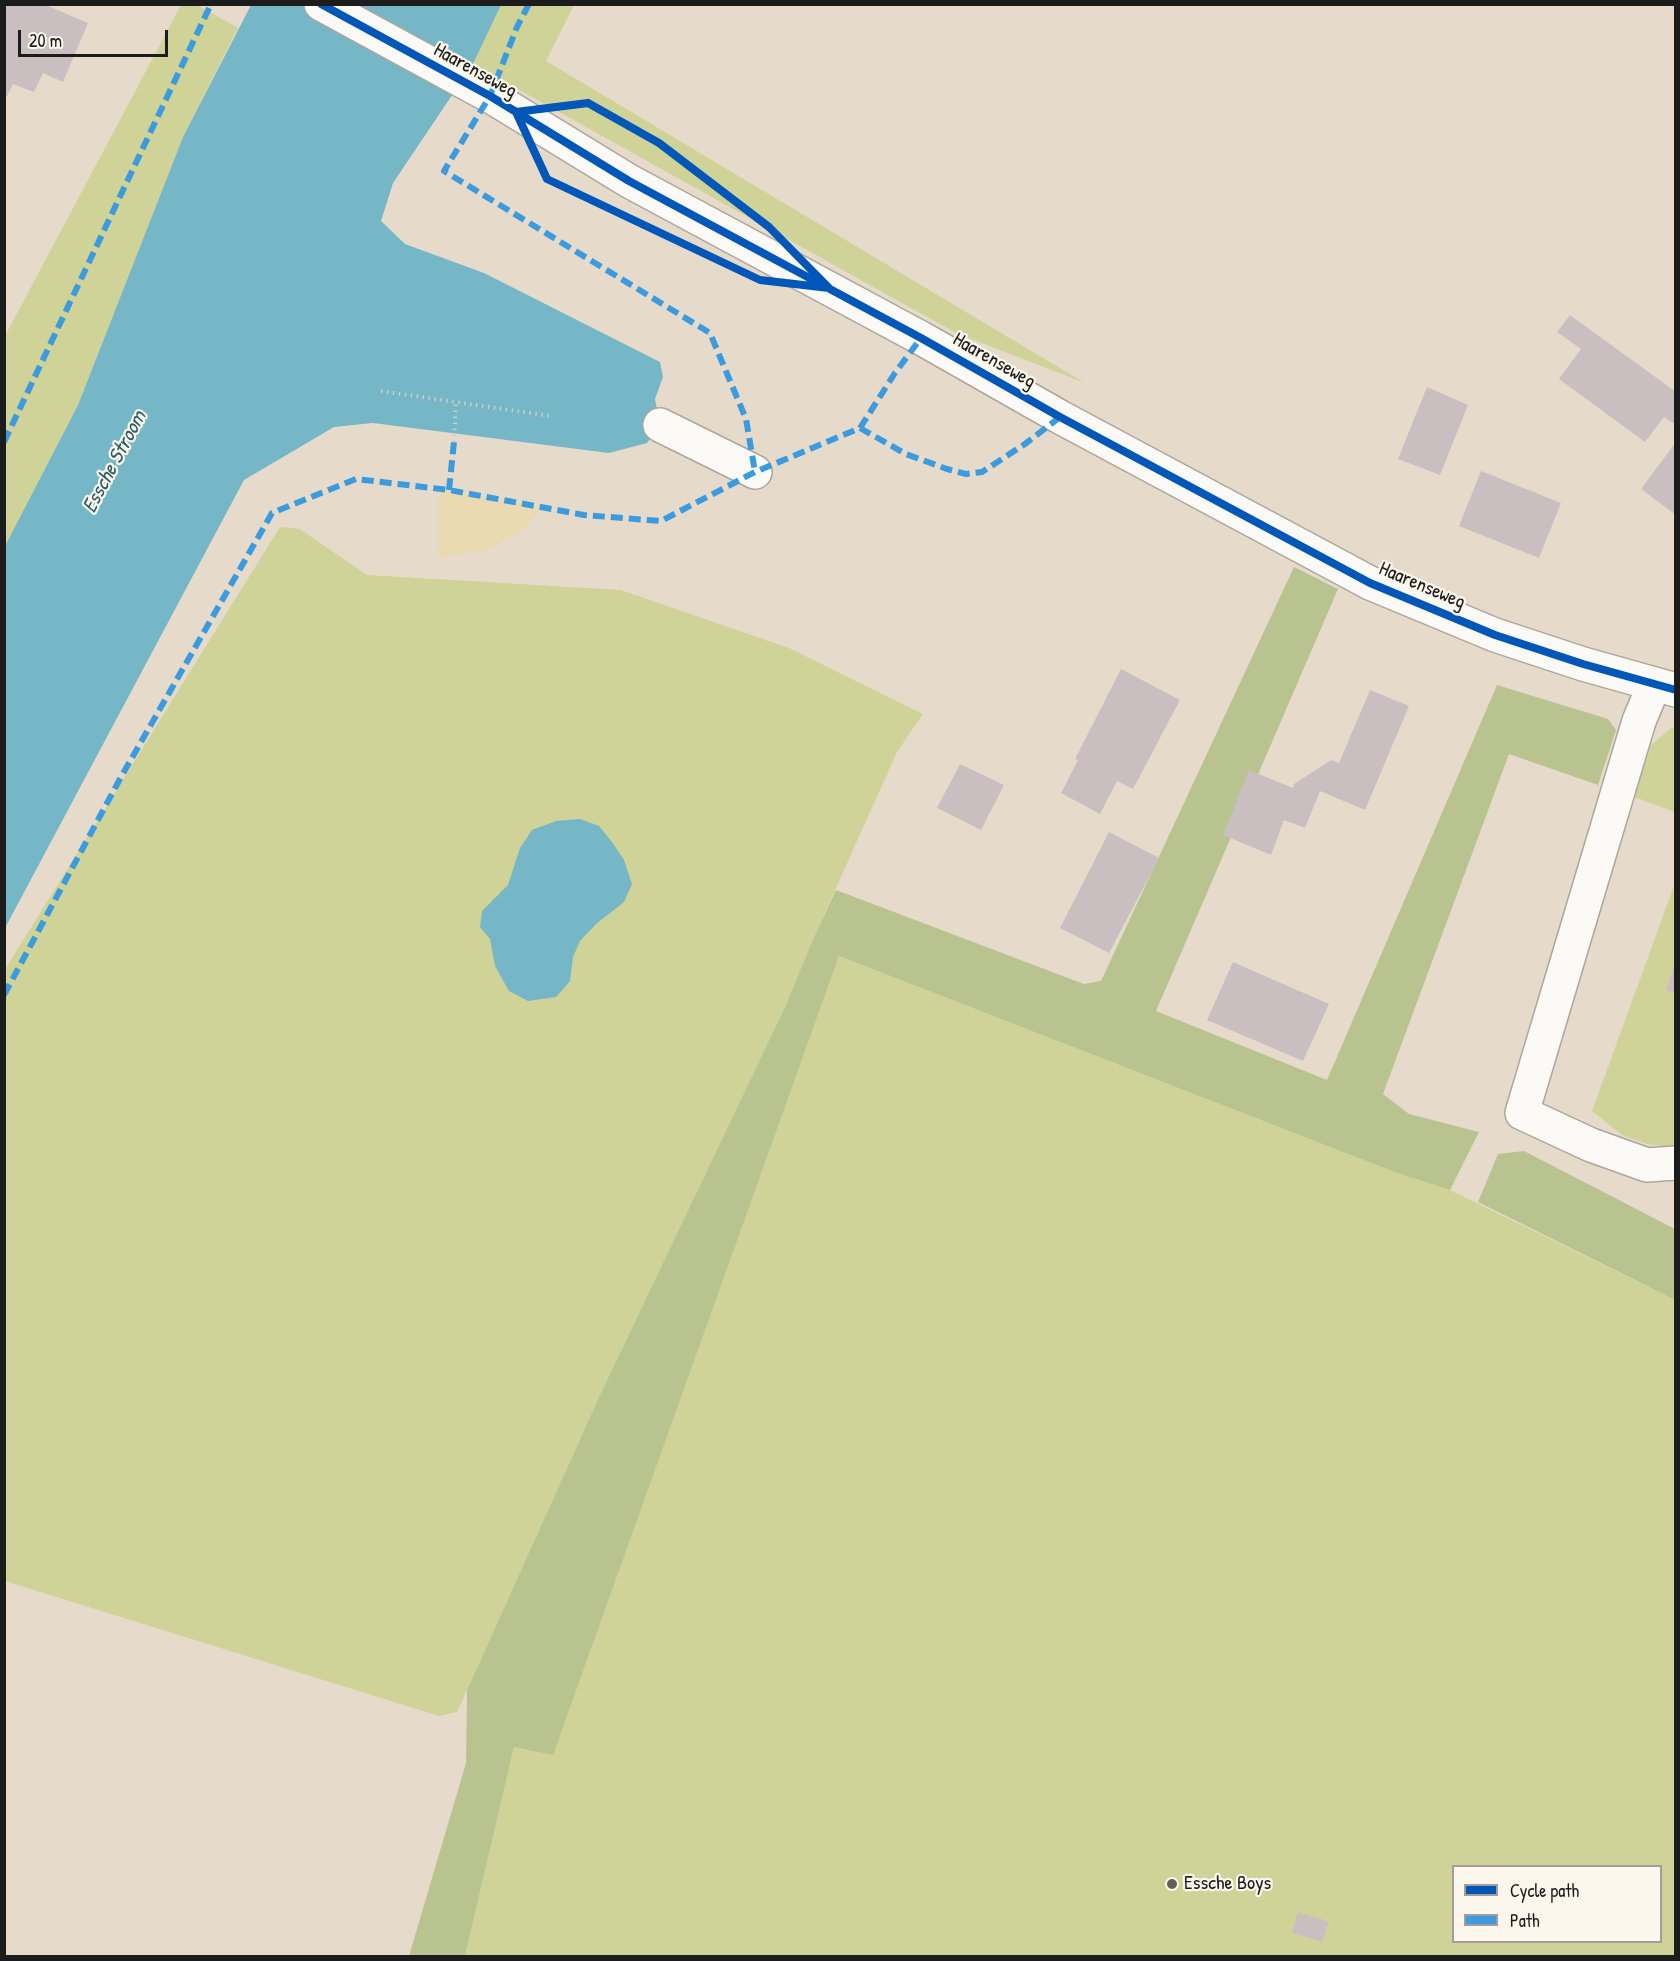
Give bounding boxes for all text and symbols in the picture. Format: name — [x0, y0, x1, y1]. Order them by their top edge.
scale bar — [21, 18, 171, 56]
text: 20 m — [29, 28, 62, 53]
street label: Haarenseweg — [429, 38, 521, 104]
street label: Haarenseweg — [948, 328, 1040, 394]
water label: Essche Stroom — [78, 407, 152, 517]
street label: Haarenseweg — [1375, 557, 1469, 615]
legend — [1452, 1865, 1662, 1943]
place label: Essche Boys — [1184, 1872, 1271, 1896]
marker: Essche Boys — [1165, 1877, 1179, 1891]
text: Cycle path — [1510, 1878, 1579, 1903]
text: Path — [1510, 1908, 1539, 1933]

